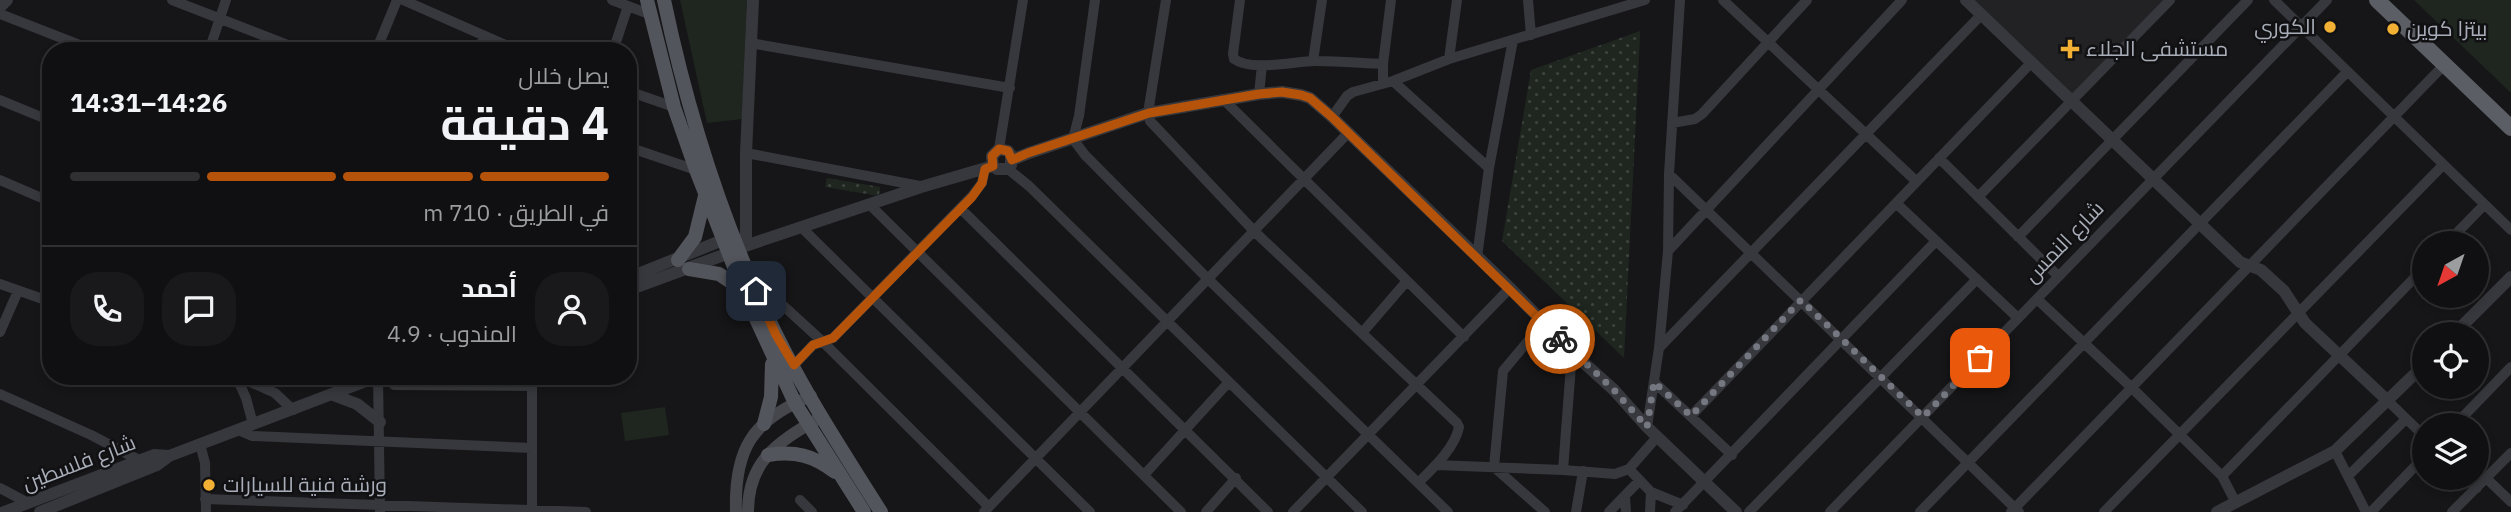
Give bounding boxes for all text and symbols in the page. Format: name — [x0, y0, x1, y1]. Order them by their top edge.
place label: الكوري — [2254, 12, 2316, 43]
place label: بيتزا كوين — [2407, 14, 2487, 42]
marker: الكوري — [2322, 19, 2338, 35]
marker: بيتزا كوين — [2385, 21, 2401, 37]
place label: مستشفى الجلاء — [2086, 34, 2228, 62]
marker: مستشفى الجلاء — [2060, 39, 2080, 59]
text: يصل خلال — [518, 60, 609, 90]
text: 14:26–14:31 — [70, 85, 227, 119]
text: 4 دقيقة — [440, 93, 609, 153]
street label: شارع النمس — [2017, 194, 2110, 289]
text: في الطريق · 710 m — [423, 197, 609, 227]
north arrow — [2412, 231, 2488, 308]
map controls — [2412, 231, 2489, 490]
pin — [726, 261, 786, 321]
text: أحمد — [461, 270, 517, 304]
button: phone — [70, 272, 144, 346]
button: chat — [162, 272, 236, 346]
button: person — [535, 272, 609, 346]
icon: home — [737, 272, 775, 310]
courier — [1525, 304, 1595, 374]
text: المندوب · 4.9 — [387, 318, 517, 348]
icon: bike — [1541, 320, 1579, 358]
button: locate — [2412, 322, 2489, 399]
pin — [1950, 328, 2010, 388]
icon: bag — [1961, 339, 1999, 377]
button: layers — [2412, 413, 2489, 490]
street label: شارع فلسطين — [18, 428, 140, 497]
place label: ورشة فنية للسيارات — [223, 470, 387, 498]
marker: ورشة فنية للسيارات — [201, 477, 217, 493]

